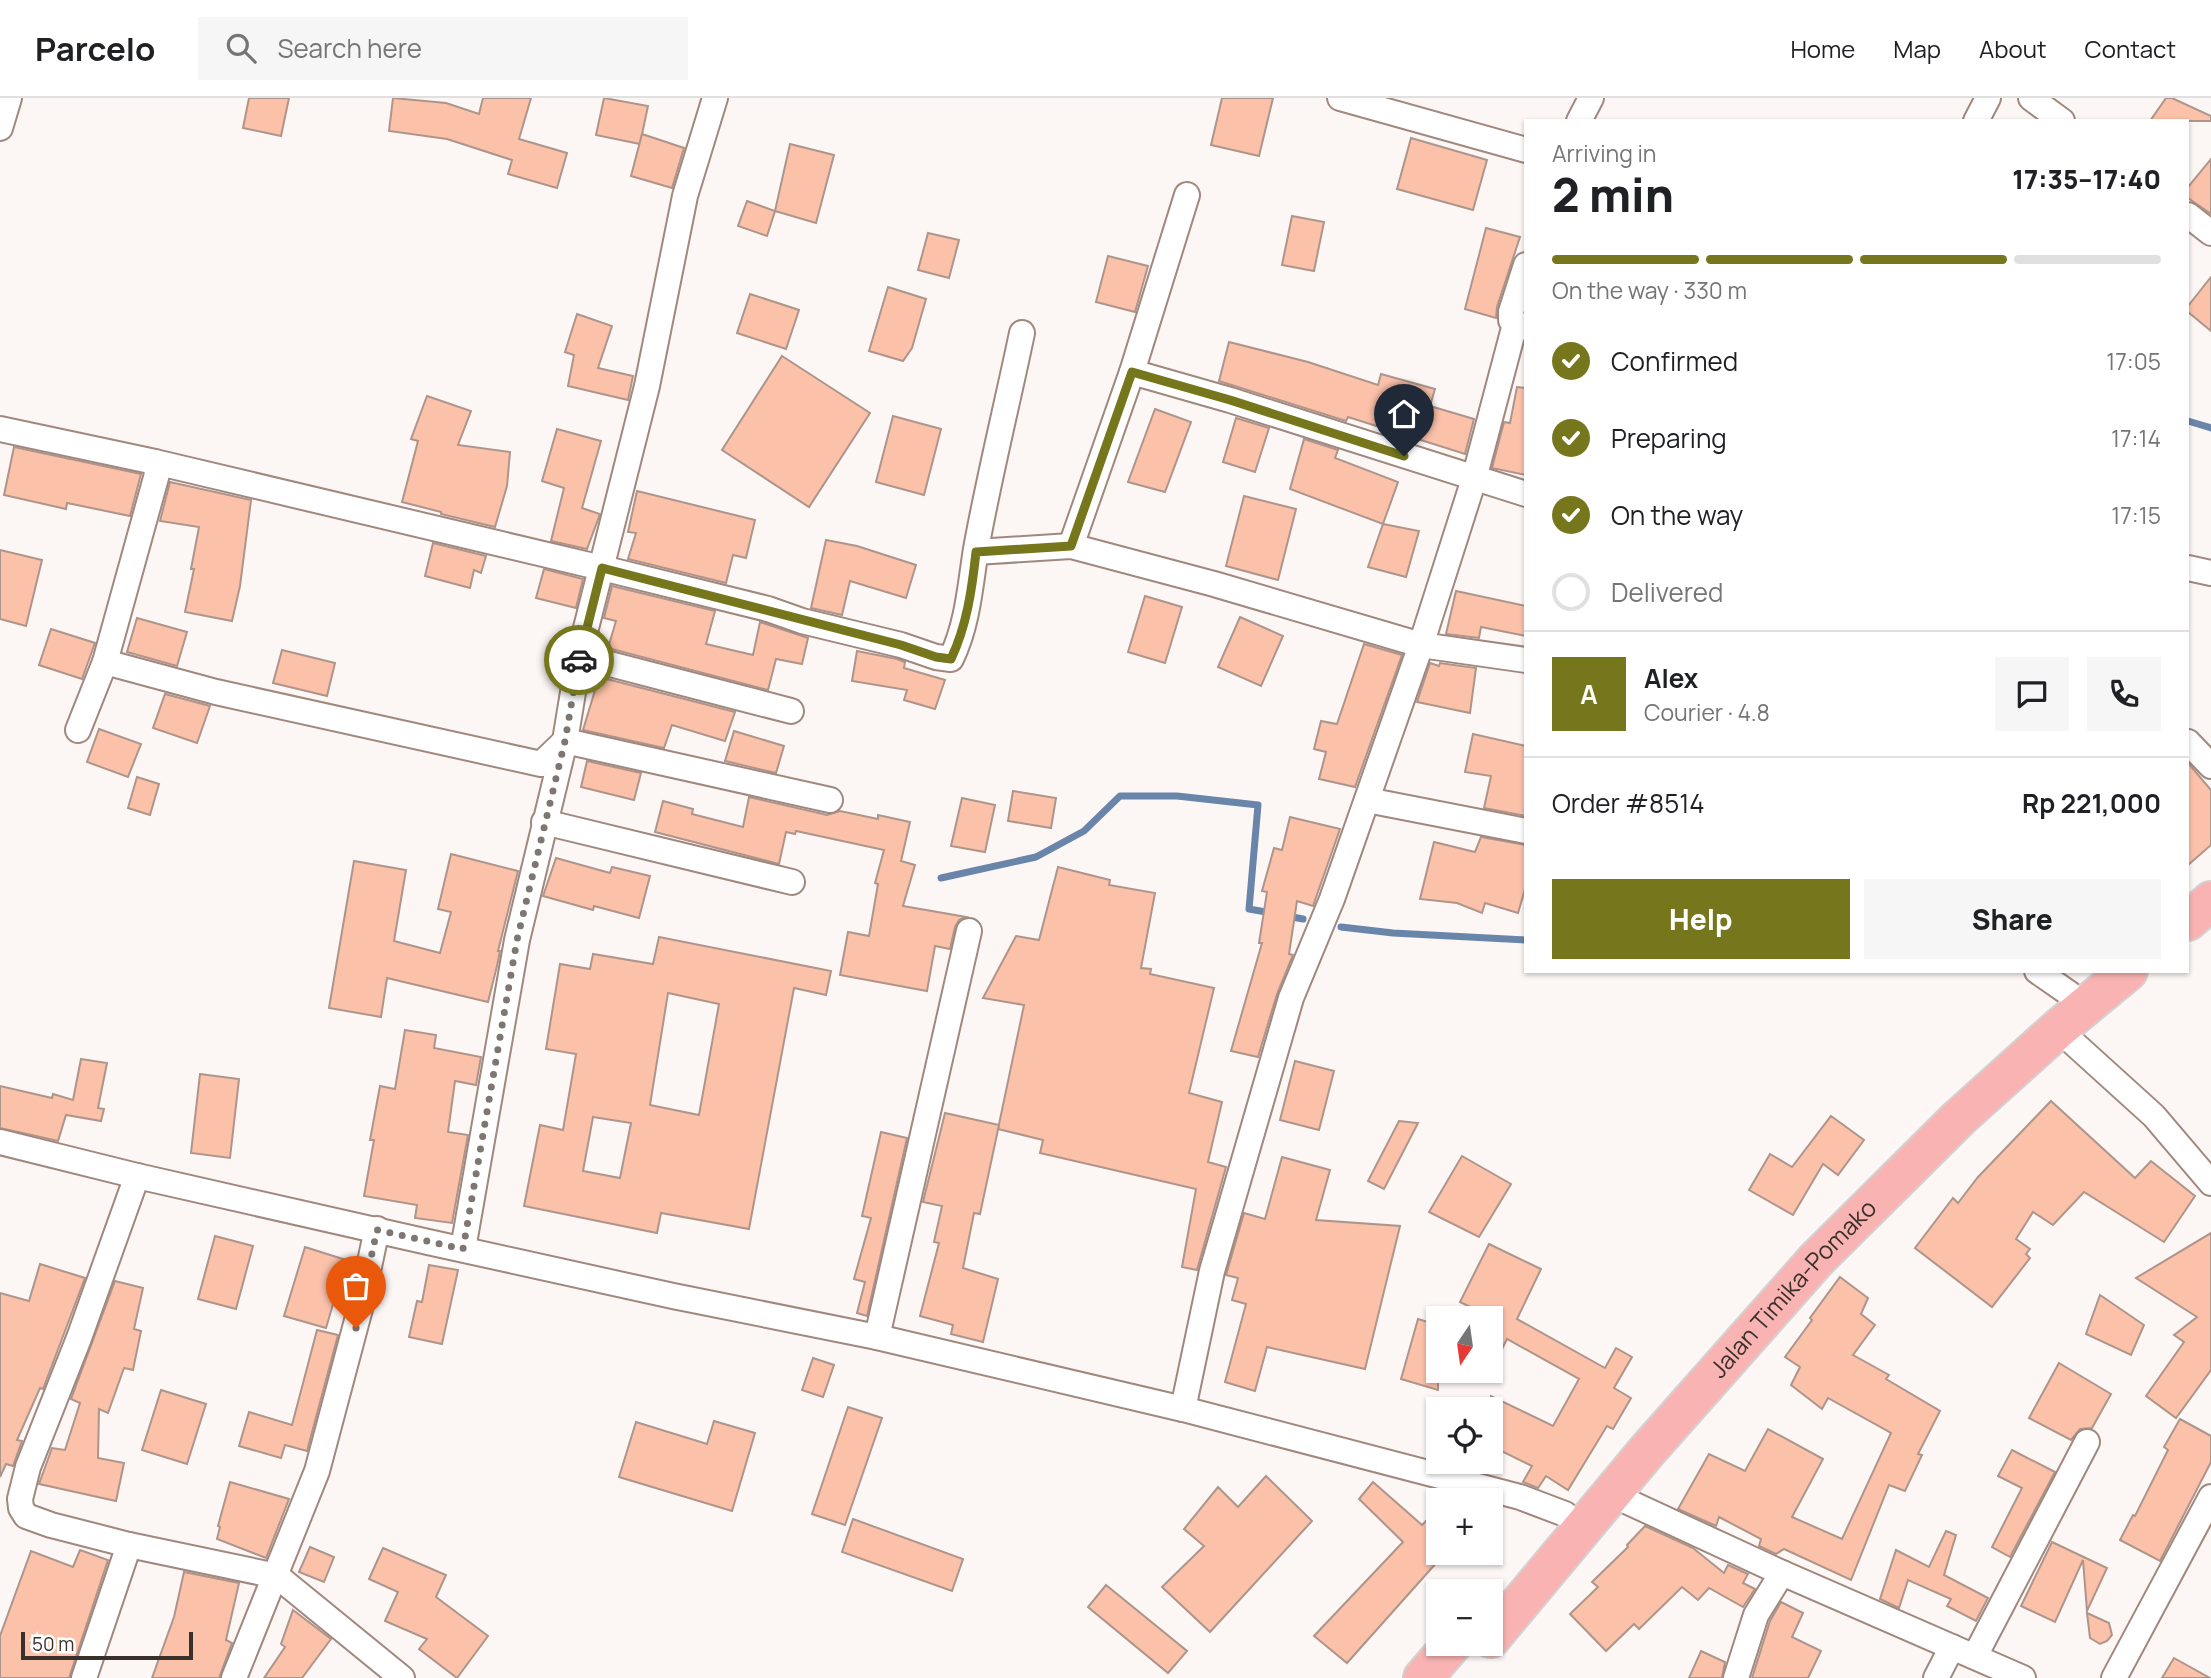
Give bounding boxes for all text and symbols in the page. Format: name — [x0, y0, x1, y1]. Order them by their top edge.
search box — [198, 17, 688, 80]
text: Parcelo — [35, 26, 156, 71]
icon: search — [222, 29, 260, 67]
text: Search here — [278, 30, 422, 66]
text: Home — [1790, 32, 1855, 65]
text: Map — [1893, 32, 1941, 65]
text: About — [1979, 32, 2047, 65]
text: Contact — [2085, 32, 2176, 65]
text: Arriving in — [1552, 137, 1657, 169]
text: 17:35–17:40 — [2012, 161, 2161, 197]
text: 2 min — [1552, 163, 1674, 226]
text: On the way · 330 m — [1552, 274, 1747, 306]
icon: check — [1552, 342, 1590, 380]
text: Confirmed — [1611, 343, 1738, 379]
text: 17:05 — [2106, 345, 2161, 377]
pin — [1374, 384, 1434, 456]
icon: home — [1385, 395, 1423, 433]
icon: check — [1552, 419, 1590, 457]
text: Preparing — [1611, 420, 1727, 456]
text: 17:14 — [2111, 422, 2161, 454]
icon: check — [1552, 496, 1590, 534]
text: On the way — [1611, 497, 1743, 533]
text: 17:15 — [2111, 499, 2161, 531]
text: Delivered — [1611, 574, 1723, 610]
courier — [544, 625, 614, 695]
icon: car — [560, 641, 598, 679]
button: chat — [1995, 657, 2069, 731]
button: phone — [2087, 657, 2161, 731]
text: Alex — [1644, 660, 1698, 696]
text: A — [1580, 676, 1598, 712]
text: Courier · 4.8 — [1644, 696, 1770, 728]
text: Order #8514 — [1552, 785, 1705, 821]
text: Rp 221,000 — [2022, 785, 2161, 821]
button: Help — [1552, 879, 1850, 959]
button: Share — [1864, 879, 2161, 959]
street label: Jalan Timika-Pomako — [1701, 1191, 1883, 1384]
pin — [326, 1256, 386, 1328]
icon: bag — [337, 1267, 375, 1305]
north arrow — [1426, 1306, 1503, 1382]
map controls — [1426, 1306, 1503, 1656]
button: locate — [1426, 1397, 1503, 1474]
button: + — [1426, 1488, 1503, 1565]
button: − — [1426, 1579, 1503, 1656]
scale bar — [21, 1629, 192, 1661]
text: 50 m — [32, 1631, 74, 1657]

